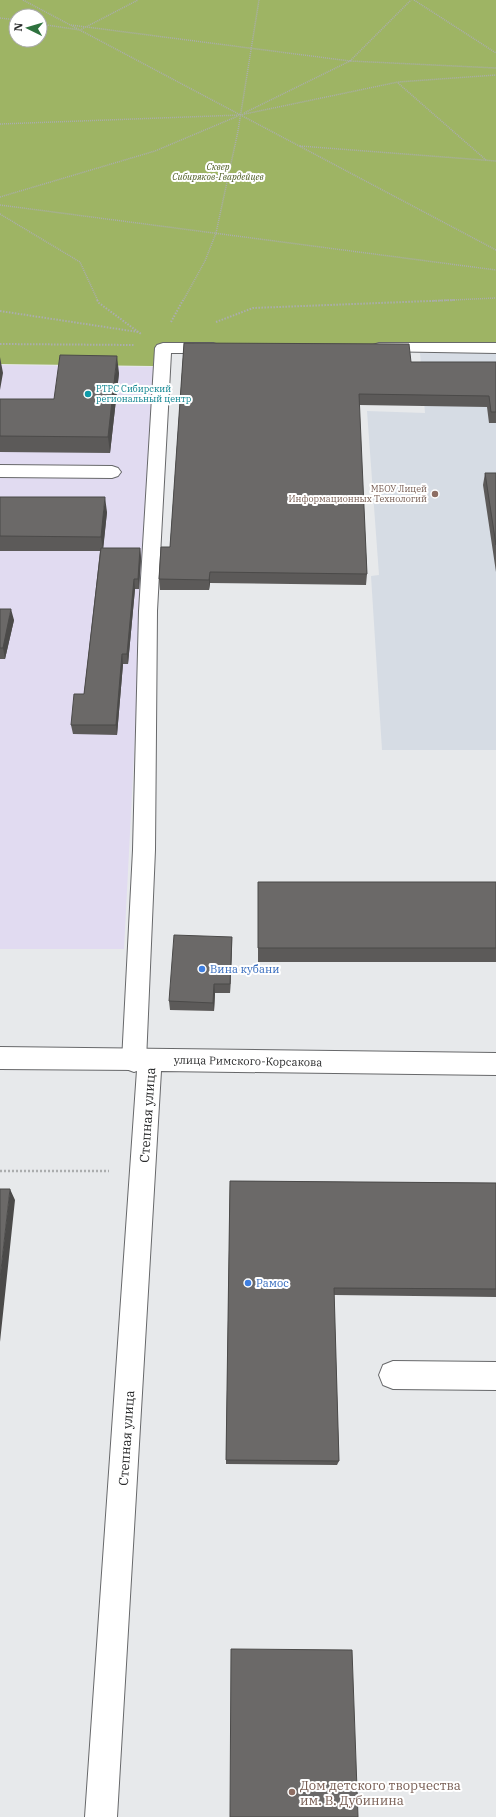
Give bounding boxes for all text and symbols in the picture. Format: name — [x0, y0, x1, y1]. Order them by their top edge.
north arrow — [8, 8, 48, 48]
text: N — [11, 22, 25, 32]
park label: Сквер Сибиряков-Гвардейцев — [172, 161, 264, 182]
place label: РТРС Сибирский региональный центр — [96, 383, 192, 404]
marker: РТРС Сибирский региональный центр — [83, 389, 93, 399]
place label: МБОУ Лицей Информационных Технологий — [288, 483, 427, 504]
marker: МБОУ Лицей Информационных Технологий — [430, 489, 440, 499]
place label: Вина кубани — [210, 962, 279, 976]
marker: Вина кубани — [197, 964, 207, 974]
street label: улица Римского-Корсакова — [174, 1053, 322, 1069]
street label: Степная улица — [136, 1067, 159, 1163]
place label: Рамос — [256, 1276, 289, 1290]
marker: Рамос — [243, 1278, 253, 1288]
street label: Степная улица — [115, 1390, 138, 1486]
place label: Дом детского творчества им. В. Дубинина — [300, 1777, 461, 1809]
marker: Дом детского творчества им. В. Дубинина — [287, 1787, 297, 1797]

